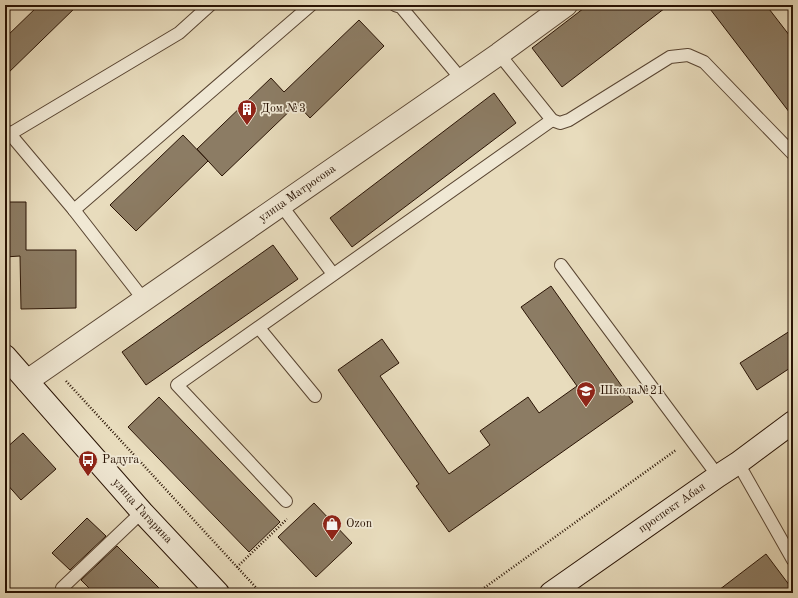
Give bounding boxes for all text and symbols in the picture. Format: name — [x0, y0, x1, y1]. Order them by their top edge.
building icon: Дом №3 — [236, 98, 258, 126]
place label: Дом №3 — [261, 103, 306, 115]
street label: улица Матросова — [257, 163, 338, 224]
school or university icon: Школа№21 — [575, 380, 597, 408]
place label: Школа№21 — [600, 385, 664, 397]
bus stop icon: Радуга — [77, 449, 99, 477]
place label: Радуга — [102, 454, 139, 466]
street label: улица Гагарина — [110, 476, 174, 546]
street label: проспект Абая — [637, 481, 708, 536]
shop icon: Ozon — [321, 513, 343, 541]
place label: Ozon — [346, 518, 373, 530]

